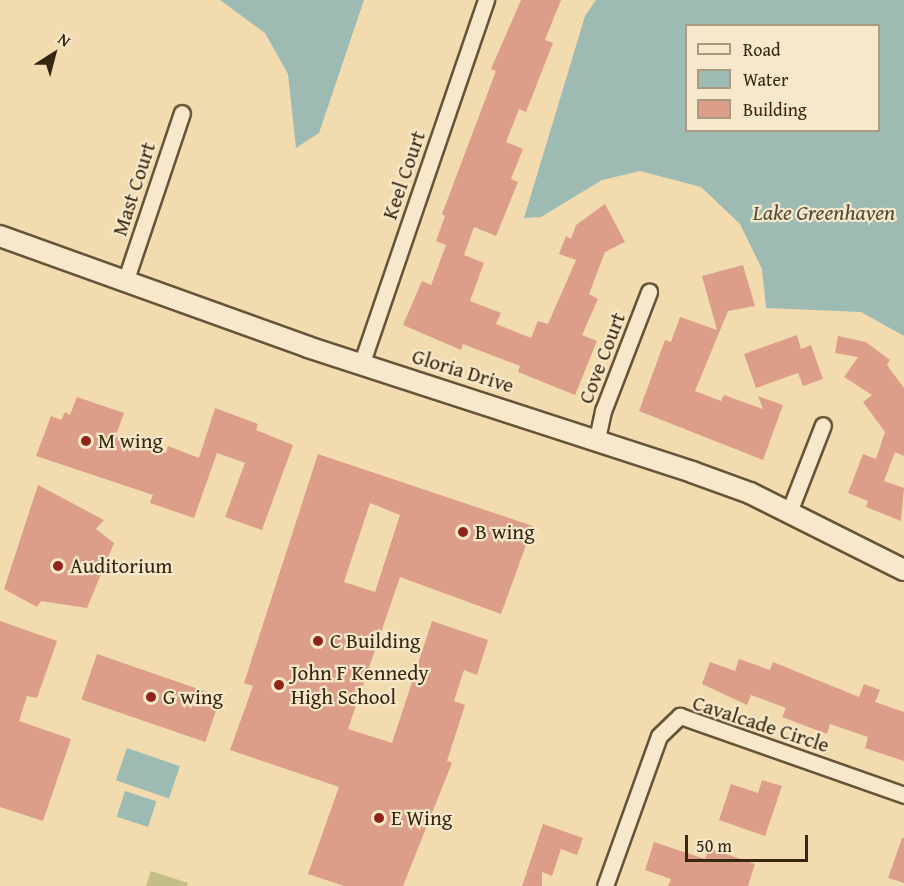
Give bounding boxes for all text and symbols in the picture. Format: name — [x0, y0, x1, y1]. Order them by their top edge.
north arrow — [24, 24, 84, 84]
legend — [685, 24, 880, 132]
text: N — [53, 27, 76, 52]
text: Road — [743, 36, 781, 63]
text: Water — [743, 66, 788, 93]
text: Building — [743, 96, 807, 123]
street label: Keel Court — [377, 127, 431, 223]
street label: Mast Court — [107, 139, 161, 239]
water label: Lake Greenhaven — [753, 200, 895, 226]
street label: Cove Court — [573, 309, 631, 407]
street label: Gloria Drive — [409, 344, 517, 398]
place label: M wing — [98, 428, 163, 454]
marker: M wing — [79, 434, 93, 448]
place label: B wing — [475, 519, 535, 545]
marker: B wing — [456, 525, 470, 539]
place label: Auditorium — [70, 553, 172, 579]
marker: Auditorium — [51, 559, 65, 573]
place label: C Building — [330, 628, 420, 654]
marker: C Building — [311, 634, 325, 648]
place label: John F Kennedy High School — [291, 660, 429, 710]
marker: John F Kennedy High School — [272, 678, 286, 692]
place label: G wing — [163, 684, 223, 710]
marker: G wing — [144, 690, 158, 704]
street label: Cavalcade Circle — [689, 690, 833, 758]
place label: E Wing — [391, 805, 452, 831]
marker: E Wing — [372, 811, 386, 825]
scale bar — [688, 823, 811, 861]
text: 50 m — [696, 832, 732, 859]

